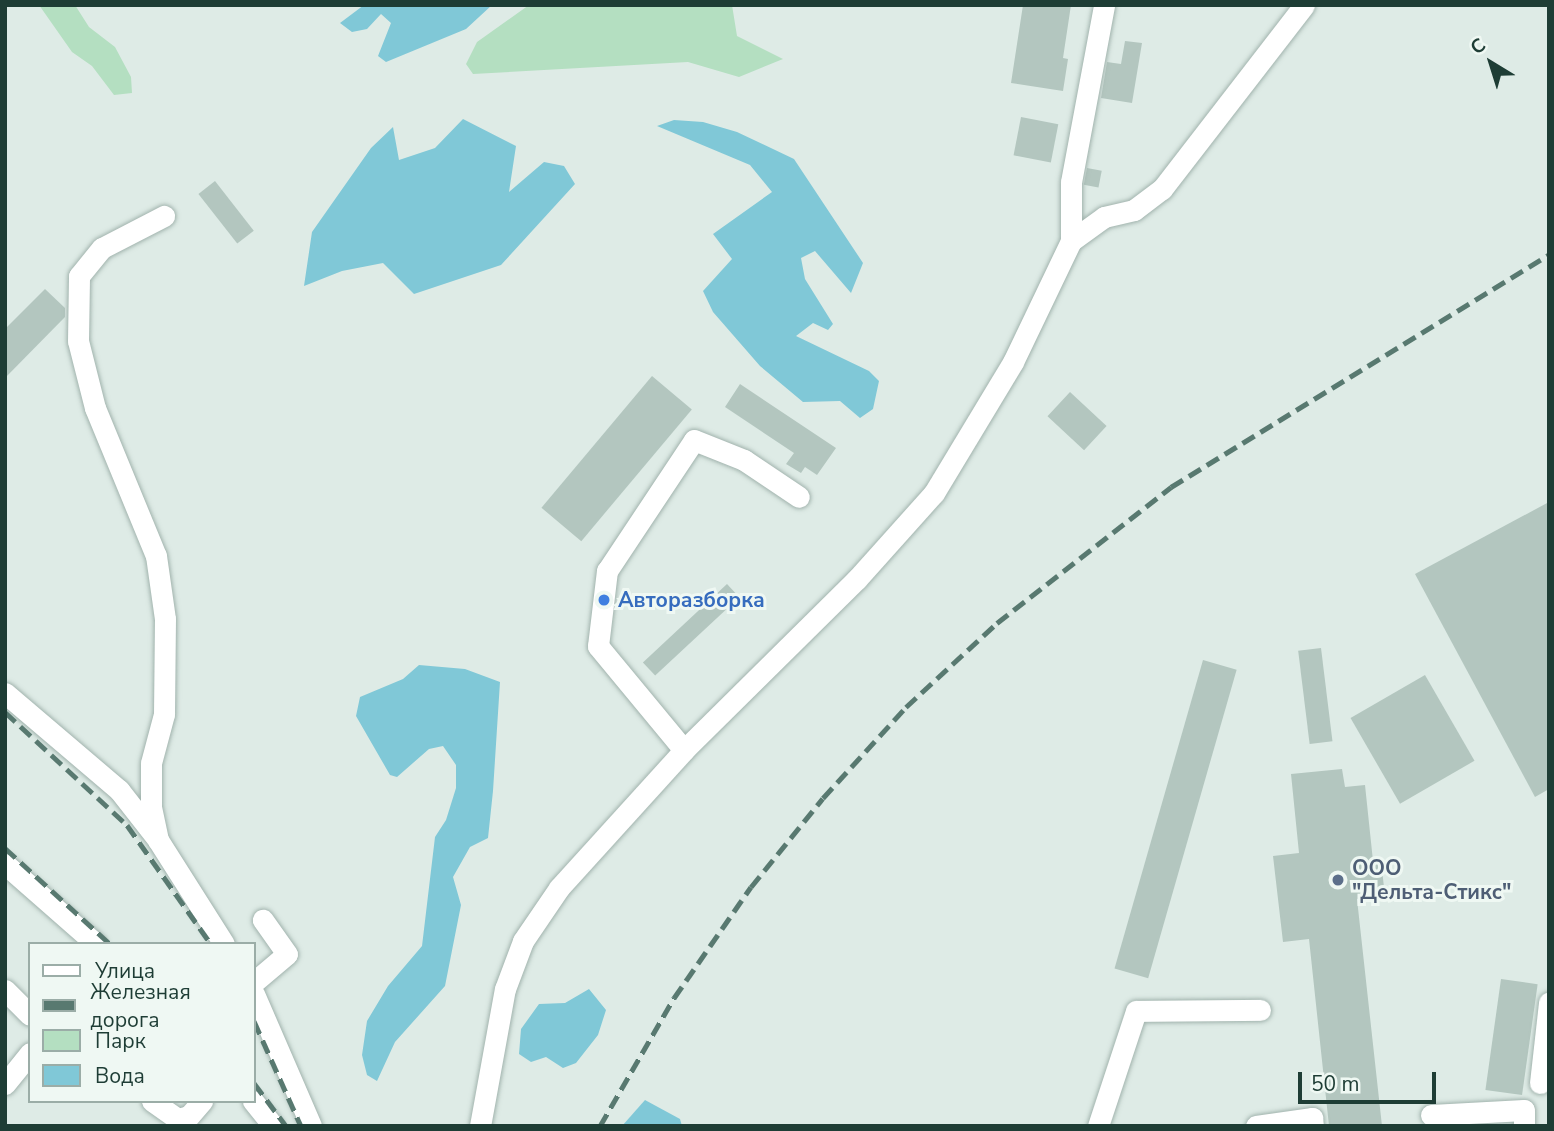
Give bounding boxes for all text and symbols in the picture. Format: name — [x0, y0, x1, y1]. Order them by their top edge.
north arrow — [1456, 28, 1526, 98]
text: С — [1465, 32, 1491, 61]
place label: Авторазборка — [618, 587, 765, 613]
marker: Авторазборка — [596, 592, 612, 608]
place label: ООО "Дельта-Стикс" — [1352, 855, 1511, 905]
marker: ООО "Дельта-Стикс" — [1330, 872, 1346, 888]
legend — [28, 942, 256, 1103]
text: Улица — [95, 957, 155, 985]
text: Железная дорога — [90, 978, 191, 1034]
text: Парк — [95, 1027, 146, 1055]
scale bar — [1302, 1058, 1440, 1102]
text: Вода — [95, 1062, 145, 1090]
text: 50 m — [1311, 1070, 1360, 1098]

